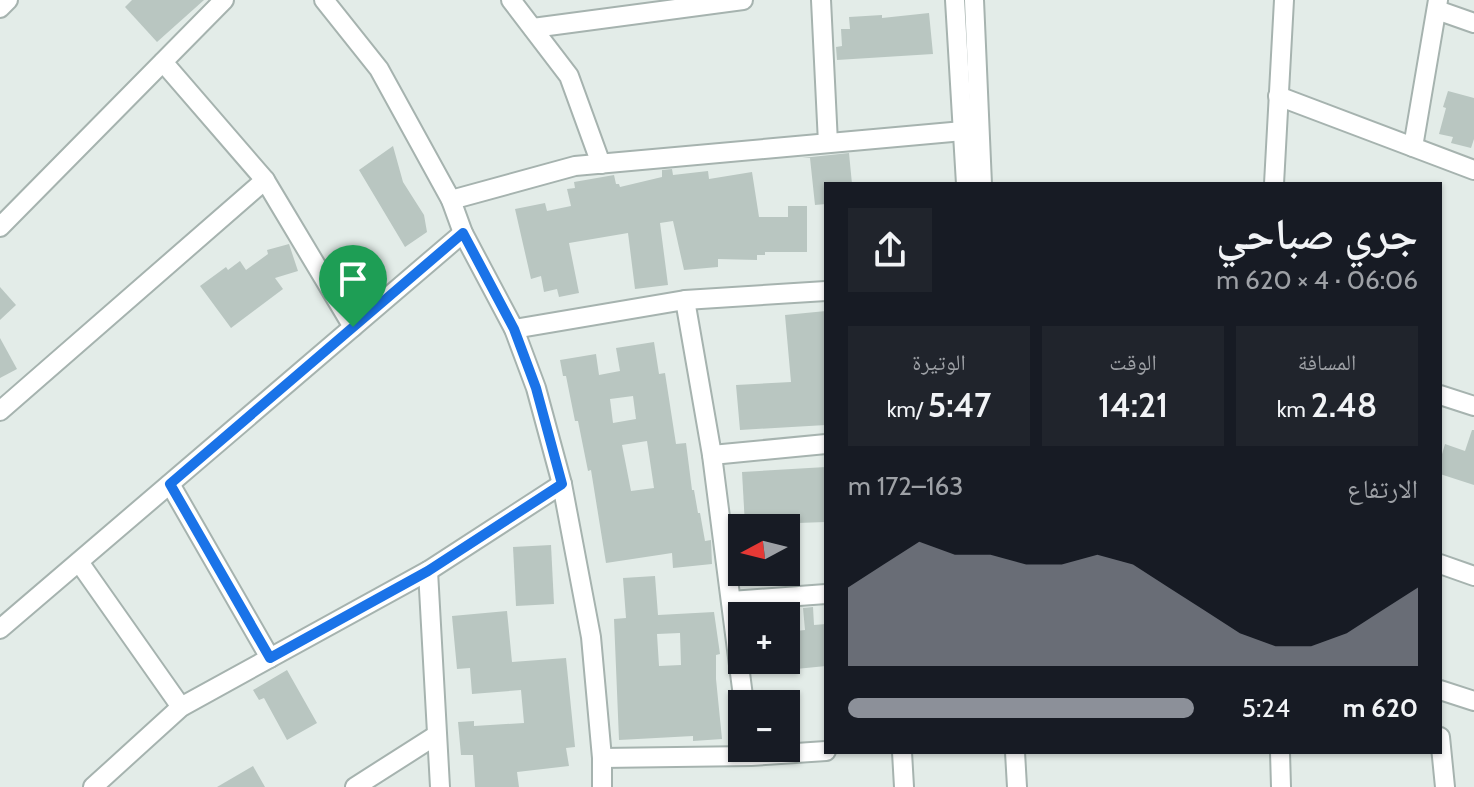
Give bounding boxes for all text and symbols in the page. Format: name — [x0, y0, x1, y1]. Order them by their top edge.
text: جري صباحي — [1216, 207, 1418, 260]
button: share — [848, 208, 932, 292]
pin — [319, 245, 387, 327]
icon: arrive — [331, 257, 375, 301]
text: 06:06 · 4 × 620 m — [1216, 264, 1418, 296]
text: الوتيرة — [912, 349, 966, 376]
text: الوقت — [1109, 349, 1157, 376]
text: المسافة — [1298, 349, 1356, 376]
text: 5:47 — [928, 384, 991, 426]
text: 14:21 — [1098, 384, 1168, 426]
text: 2.48 — [1311, 384, 1377, 426]
text: /km — [887, 396, 928, 423]
text: km — [1277, 396, 1311, 423]
text: 163–172 m — [848, 470, 963, 502]
text: الارتفاع — [1347, 473, 1418, 505]
north arrow — [728, 514, 800, 586]
map controls — [728, 514, 800, 762]
button: + — [728, 602, 800, 674]
button: − — [728, 690, 800, 762]
text: 5:24 — [1242, 692, 1290, 724]
text: 620 m — [1343, 692, 1418, 724]

